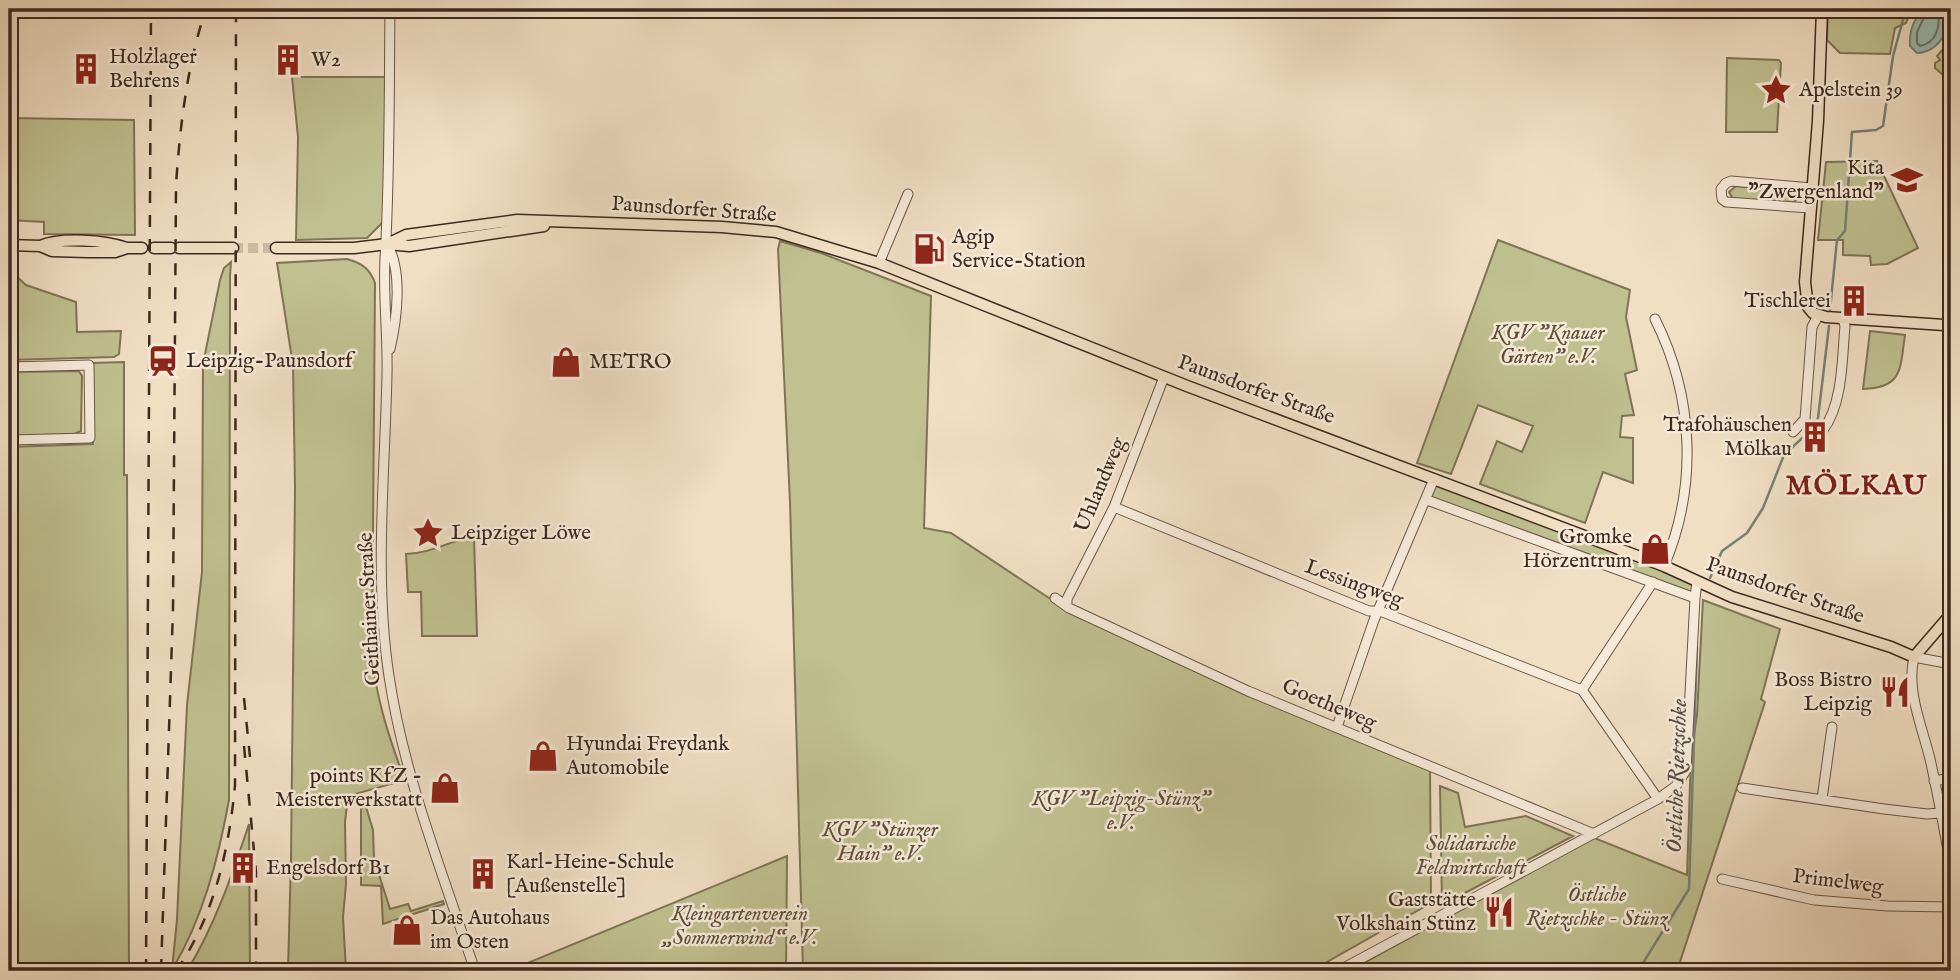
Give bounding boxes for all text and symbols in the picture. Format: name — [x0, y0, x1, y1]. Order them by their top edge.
building icon: W2 — [271, 43, 305, 77]
place label: Holzlager Behrens — [109, 44, 197, 95]
place label: W2 — [311, 47, 341, 74]
building icon: Holzlager Behrens — [69, 52, 103, 86]
place icon: Apelstein 39 — [1759, 73, 1793, 107]
place label: Apelstein 39 — [1798, 77, 1903, 104]
place label: Kita "Zwergenland" — [1748, 155, 1885, 206]
school or university icon: Kita "Zwergenland" — [1890, 163, 1924, 197]
street label: Paunsdorfer Straße — [611, 191, 778, 229]
place label: Agip Service-Station — [951, 224, 1086, 275]
fuel station icon: Agip Service-Station — [912, 232, 946, 266]
building icon: Tischlerei — [1837, 284, 1871, 318]
place label: Tischlerei — [1744, 288, 1831, 315]
park label: KGV "Knauer Gärten" e.V. — [1491, 320, 1605, 371]
station icon: Leipzig-Paunsdorf — [146, 344, 180, 378]
shop icon: METRO — [549, 345, 583, 379]
place label: Leipzig-Paunsdorf — [186, 348, 356, 375]
place label: METRO — [589, 349, 672, 376]
street label: Paunsdorfer Straße — [1174, 349, 1339, 431]
place label: Trafohäuschen Mölkau — [1663, 412, 1792, 463]
building icon: Trafohäuschen Mölkau — [1798, 420, 1832, 454]
street label: Uhlandweg — [1069, 433, 1133, 537]
district label: MÖLKAU — [1786, 468, 1928, 504]
place icon: Leipziger Löwe — [411, 516, 445, 550]
place label: Leipziger Löwe — [451, 520, 591, 547]
place label: Gromke Hörzentrum — [1523, 524, 1632, 575]
street label: Geithainer Straße — [352, 531, 387, 686]
shop icon: Gromke Hörzentrum — [1638, 532, 1672, 566]
street label: Paunsdorfer Straße — [1702, 551, 1868, 631]
street label: Lessingweg — [1301, 554, 1407, 614]
place label: Boss Bistro Leipzig — [1774, 667, 1873, 718]
street label: Goetheweg — [1278, 673, 1381, 737]
restaurant icon: Boss Bistro Leipzig — [1878, 675, 1912, 709]
water label: Östliche Rietzschke — [1660, 698, 1694, 854]
place label: Hyundai Freydank Automobile — [565, 731, 730, 782]
shop icon: Hyundai Freydank Automobile — [526, 739, 560, 773]
place label: points KfZ - Meisterwerkstatt — [275, 763, 422, 814]
shop icon: points KfZ - Meisterwerkstatt — [428, 771, 462, 805]
park label: KGV "Leipzig-Stünz" e.V. — [1031, 786, 1213, 837]
park label: KGV "Stünzer Hain" e.V. — [821, 817, 939, 868]
park label: Solidarische Feldwirtschaft — [1416, 831, 1528, 882]
place label: Karl-Heine-Schule [Außenstelle] — [506, 849, 674, 900]
building icon: Engelsdorf B1 — [226, 851, 260, 885]
place label: Engelsdorf B1 — [266, 855, 390, 882]
building icon: Karl-Heine-Schule [Außenstelle] — [466, 857, 500, 891]
street label: Primelweg — [1791, 863, 1886, 901]
park label: Östliche Rietzschke - Stünz — [1526, 882, 1670, 933]
place label: Gaststätte Volkshain Stünz — [1335, 887, 1476, 938]
restaurant icon: Gaststätte Volkshain Stünz — [1482, 895, 1516, 929]
park label: Kleingartenverein „Sommerwind“ e.V. — [661, 901, 818, 952]
place label: Das Autohaus im Osten — [430, 905, 550, 956]
shop icon: Das Autohaus im Osten — [390, 913, 424, 947]

